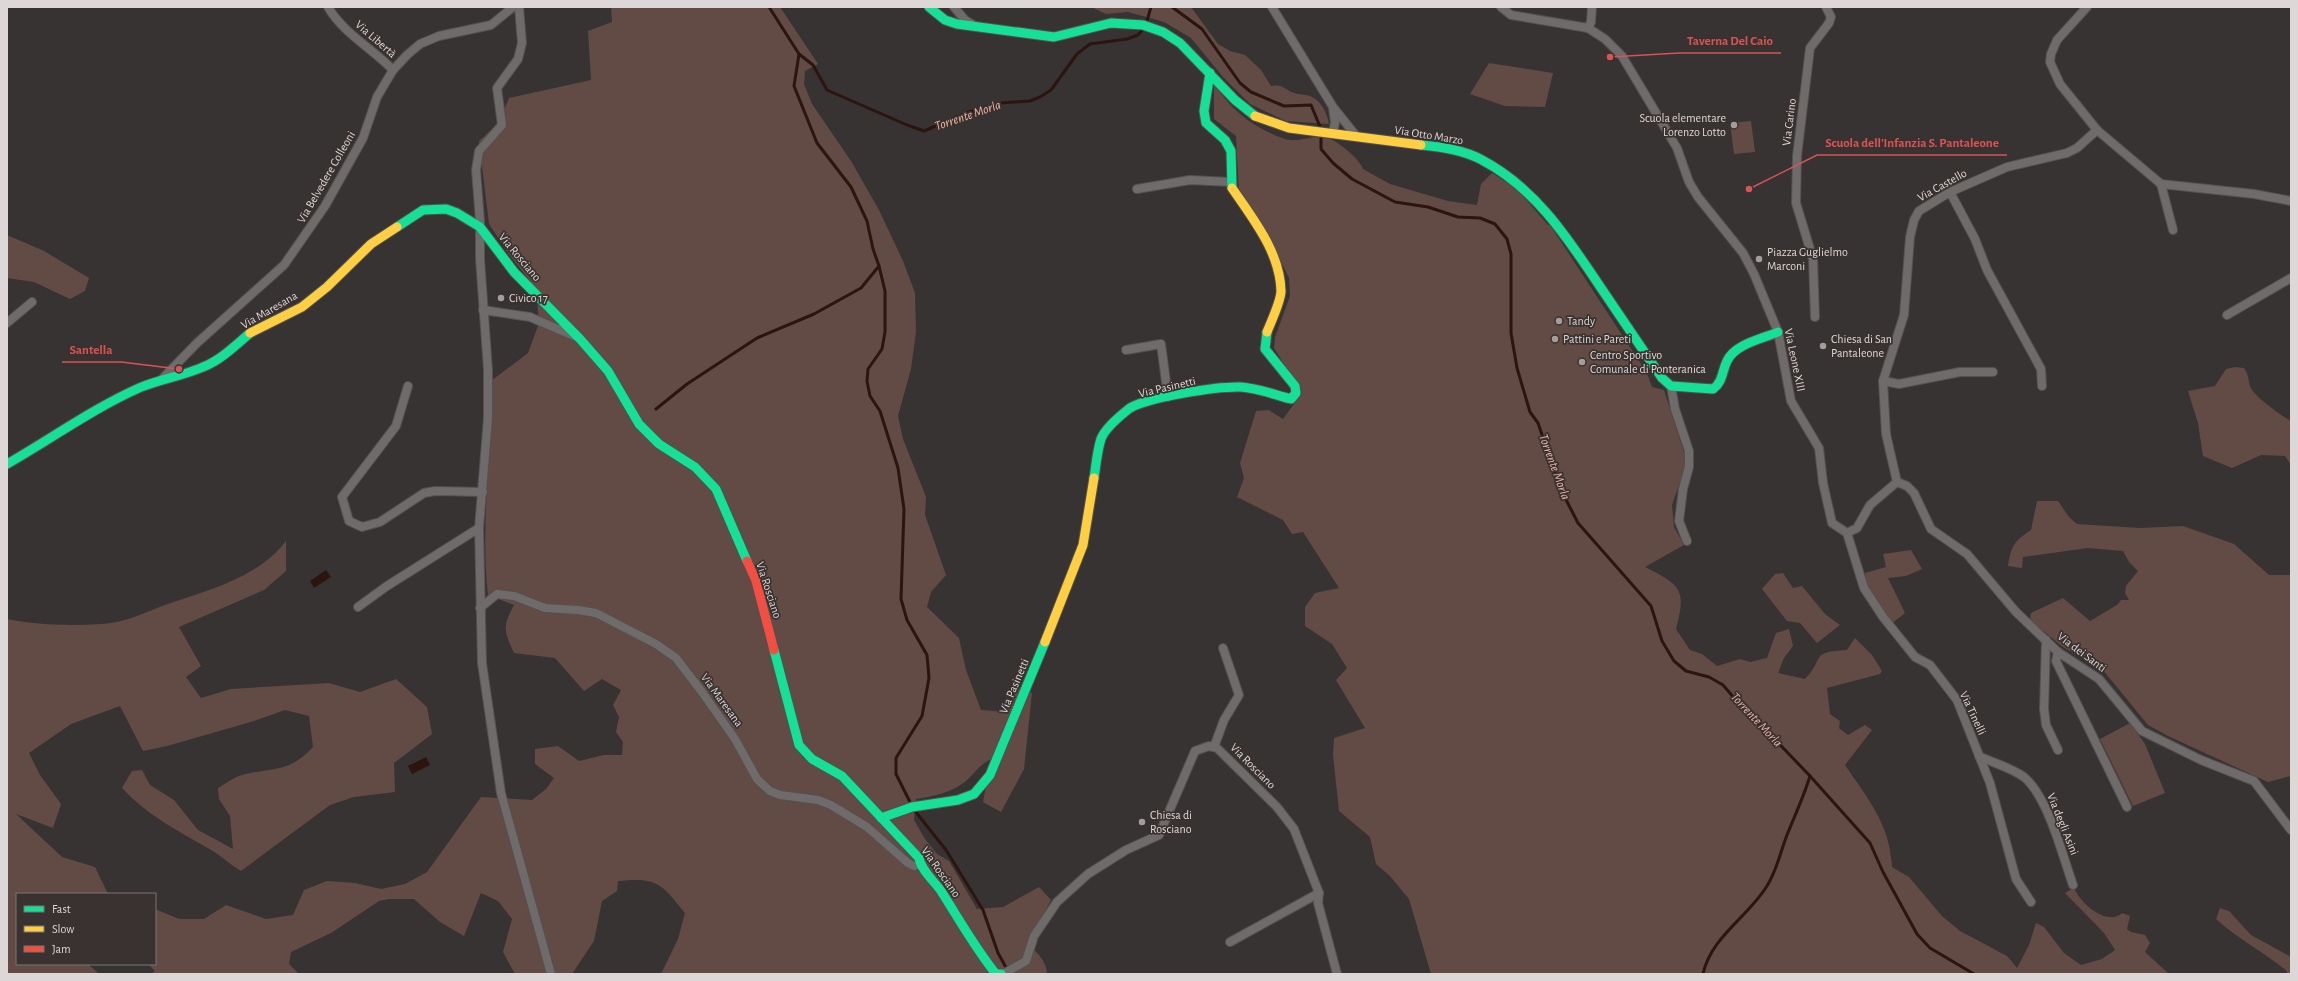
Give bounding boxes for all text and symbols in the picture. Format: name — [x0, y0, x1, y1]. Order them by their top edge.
street label: Via Libertà — [353, 18, 399, 60]
callout: Taverna Del Caio — [1679, 28, 1781, 53]
text: Taverna Del Caio — [1687, 35, 1774, 48]
street label: Via Carino — [1780, 97, 1798, 146]
water label: Torrente Morla — [933, 99, 1003, 133]
place label: Scuola elementare Lorenzo Lotto — [1639, 112, 1726, 138]
marker: Scuola elementare Lorenzo Lotto — [1729, 120, 1739, 130]
street label: Via Otto Marzo — [1394, 124, 1464, 146]
street label: Via Belvedere Colleoni — [295, 129, 357, 225]
callout: Scuola dell'Infanzia S. Pantaleone — [1817, 130, 2007, 155]
text: Scuola dell'Infanzia S. Pantaleone — [1825, 137, 1999, 150]
street label: Via Castello — [1915, 167, 1969, 203]
street label: Via Rosciano — [497, 231, 544, 283]
place label: Piazza Guglielmo Marconi — [1767, 246, 1848, 272]
marker: Piazza Guglielmo Marconi — [1754, 254, 1764, 264]
street label: Via Maresana — [239, 289, 300, 331]
place label: Civico 17 — [509, 292, 548, 304]
marker: Civico 17 — [496, 293, 506, 303]
place label: Tandy — [1567, 315, 1595, 328]
marker: Tandy — [1554, 316, 1564, 326]
street label: Via Leone XIII — [1782, 328, 1808, 392]
place label: Pattini e Pareti — [1563, 333, 1631, 345]
place label: Chiesa di San Pantaleone — [1831, 333, 1892, 359]
marker: Pattini e Pareti — [1550, 334, 1560, 344]
callout: Santella — [62, 337, 121, 362]
marker: Chiesa di San Pantaleone — [1818, 341, 1828, 351]
text: Santella — [70, 344, 112, 357]
place label: Centro Sportivo Comunale di Ponteranica — [1590, 349, 1706, 375]
marker: Centro Sportivo Comunale di Ponteranica — [1577, 357, 1587, 367]
street label: Via Pasinetti — [1137, 375, 1197, 399]
water label: Torrente Morla — [1536, 432, 1572, 502]
street label: Via Rosciano — [754, 560, 784, 620]
street label: Via dei Santi — [2055, 630, 2109, 674]
street label: Via Pasinetti — [997, 657, 1031, 715]
street label: Via Maresana — [699, 671, 746, 729]
street label: Via Tinelli — [1958, 689, 1988, 737]
water label: Torrente Morla — [1728, 690, 1784, 750]
street label: Via Rosciano — [1228, 741, 1278, 791]
street label: Via degli Asini — [2045, 791, 2081, 857]
place label: Chiesa di Rosciano — [1150, 809, 1192, 835]
marker: Chiesa di Rosciano — [1137, 817, 1147, 827]
street label: Via Rosciano — [919, 844, 963, 900]
legend — [16, 893, 156, 965]
text: Fast — [52, 903, 71, 915]
text: Slow — [52, 923, 74, 935]
text: Jam — [52, 943, 71, 955]

